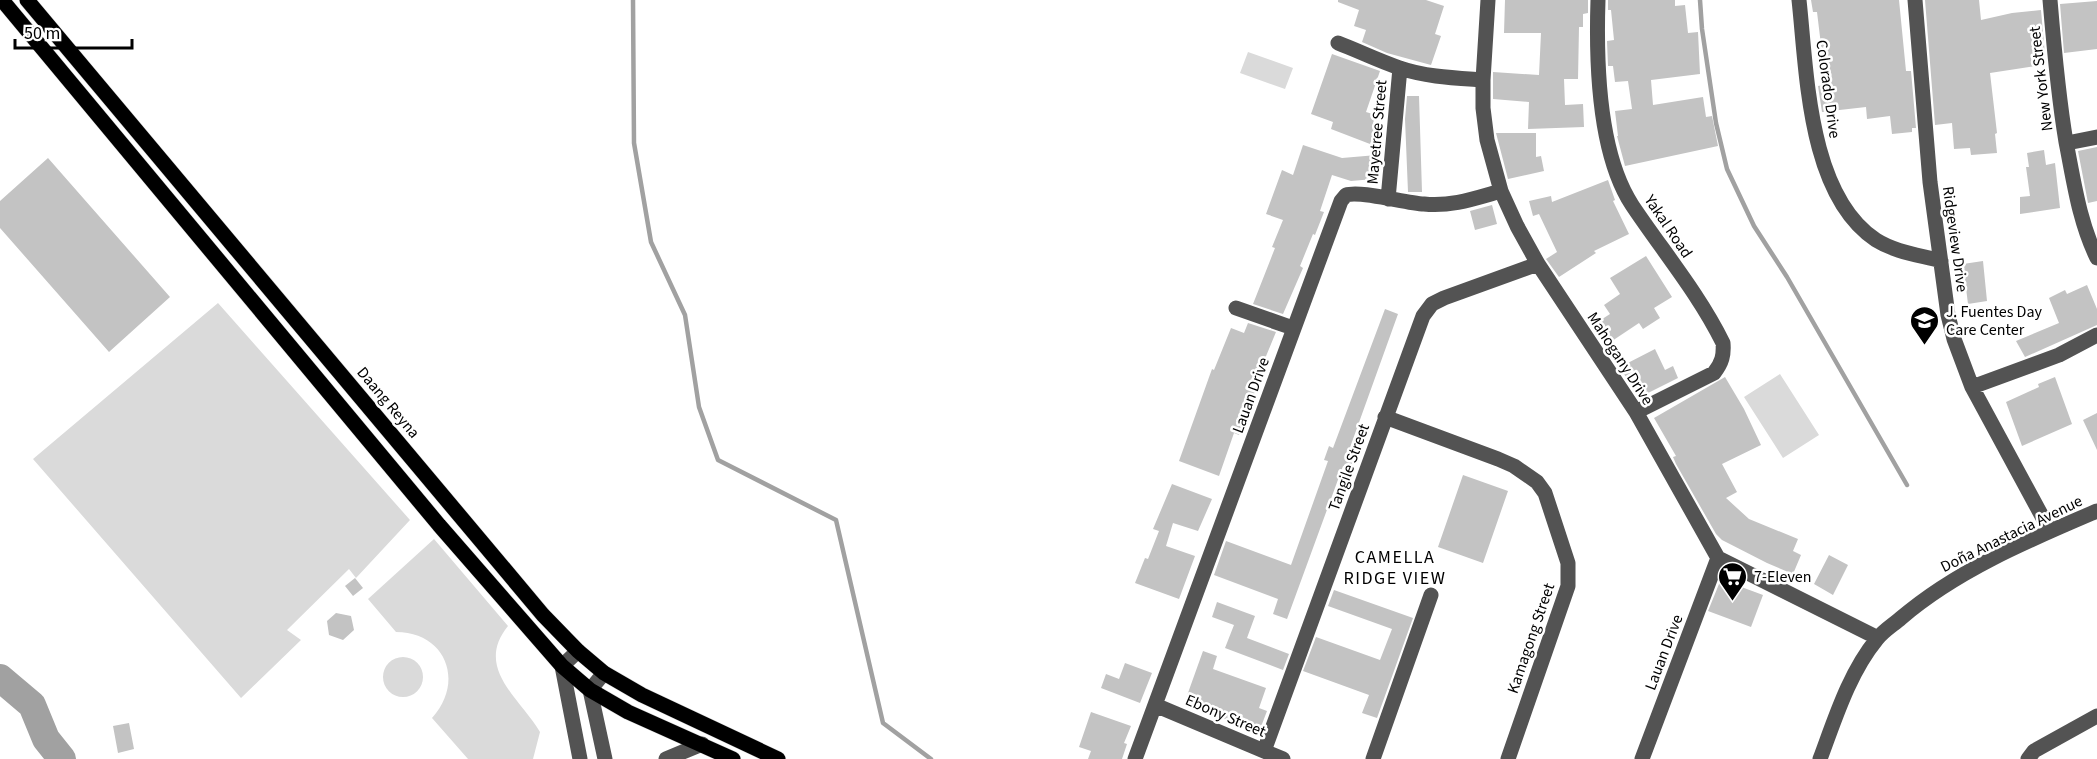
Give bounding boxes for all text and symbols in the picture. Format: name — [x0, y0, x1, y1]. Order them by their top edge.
scale bar — [15, 12, 132, 50]
text: 50 m — [24, 21, 60, 46]
street label: New York Street — [2024, 25, 2058, 133]
street label: Colorado Drive — [1810, 38, 1846, 140]
street label: Mayetree Street — [1361, 78, 1393, 185]
street label: Ridgeview Drive — [1937, 185, 1973, 294]
street label: Yakal Road — [1638, 190, 1697, 263]
place label: J. Fuentes Day Care Center — [1946, 301, 2042, 341]
school or university icon: J. Fuentes Day Care Center — [1909, 304, 1941, 346]
street label: Mahogany Drive — [1582, 308, 1659, 409]
street label: Lauan Drive — [1227, 354, 1275, 436]
street label: Daang Reyna — [352, 362, 425, 443]
street label: Tangile Street — [1323, 420, 1375, 514]
street label: Doña Anastacia Avenue — [1937, 490, 2086, 578]
district label: CAMELLA RIDGE VIEW — [1344, 545, 1446, 591]
supermarket icon: 7-Eleven — [1717, 560, 1749, 602]
place label: 7-Eleven — [1754, 566, 1812, 588]
street label: Kamagong Street — [1502, 580, 1560, 696]
street label: Lauan Drive — [1639, 611, 1688, 693]
street label: Ebony Street — [1182, 689, 1270, 743]

